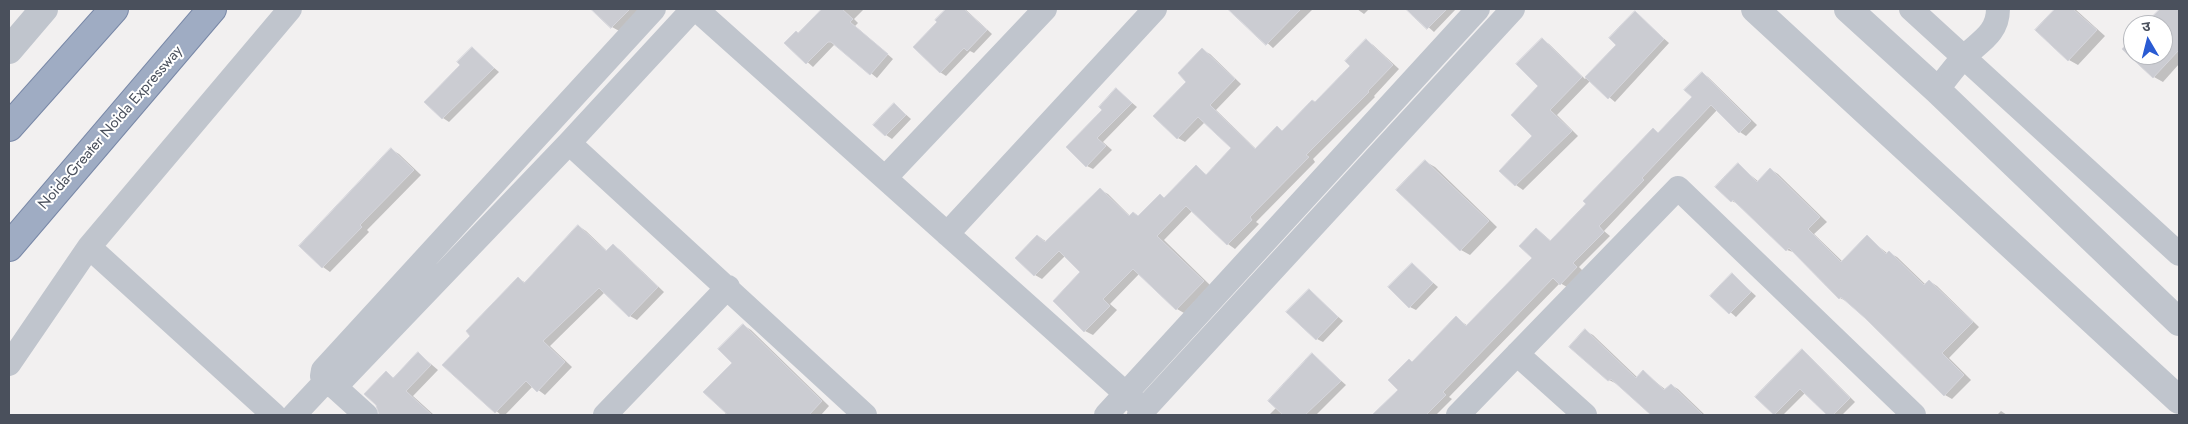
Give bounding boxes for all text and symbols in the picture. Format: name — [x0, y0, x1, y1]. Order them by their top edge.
north arrow — [2123, 15, 2173, 65]
text: उ — [2141, 16, 2151, 37]
street label: Noida-Greater Noida Expressway — [35, 43, 187, 213]

